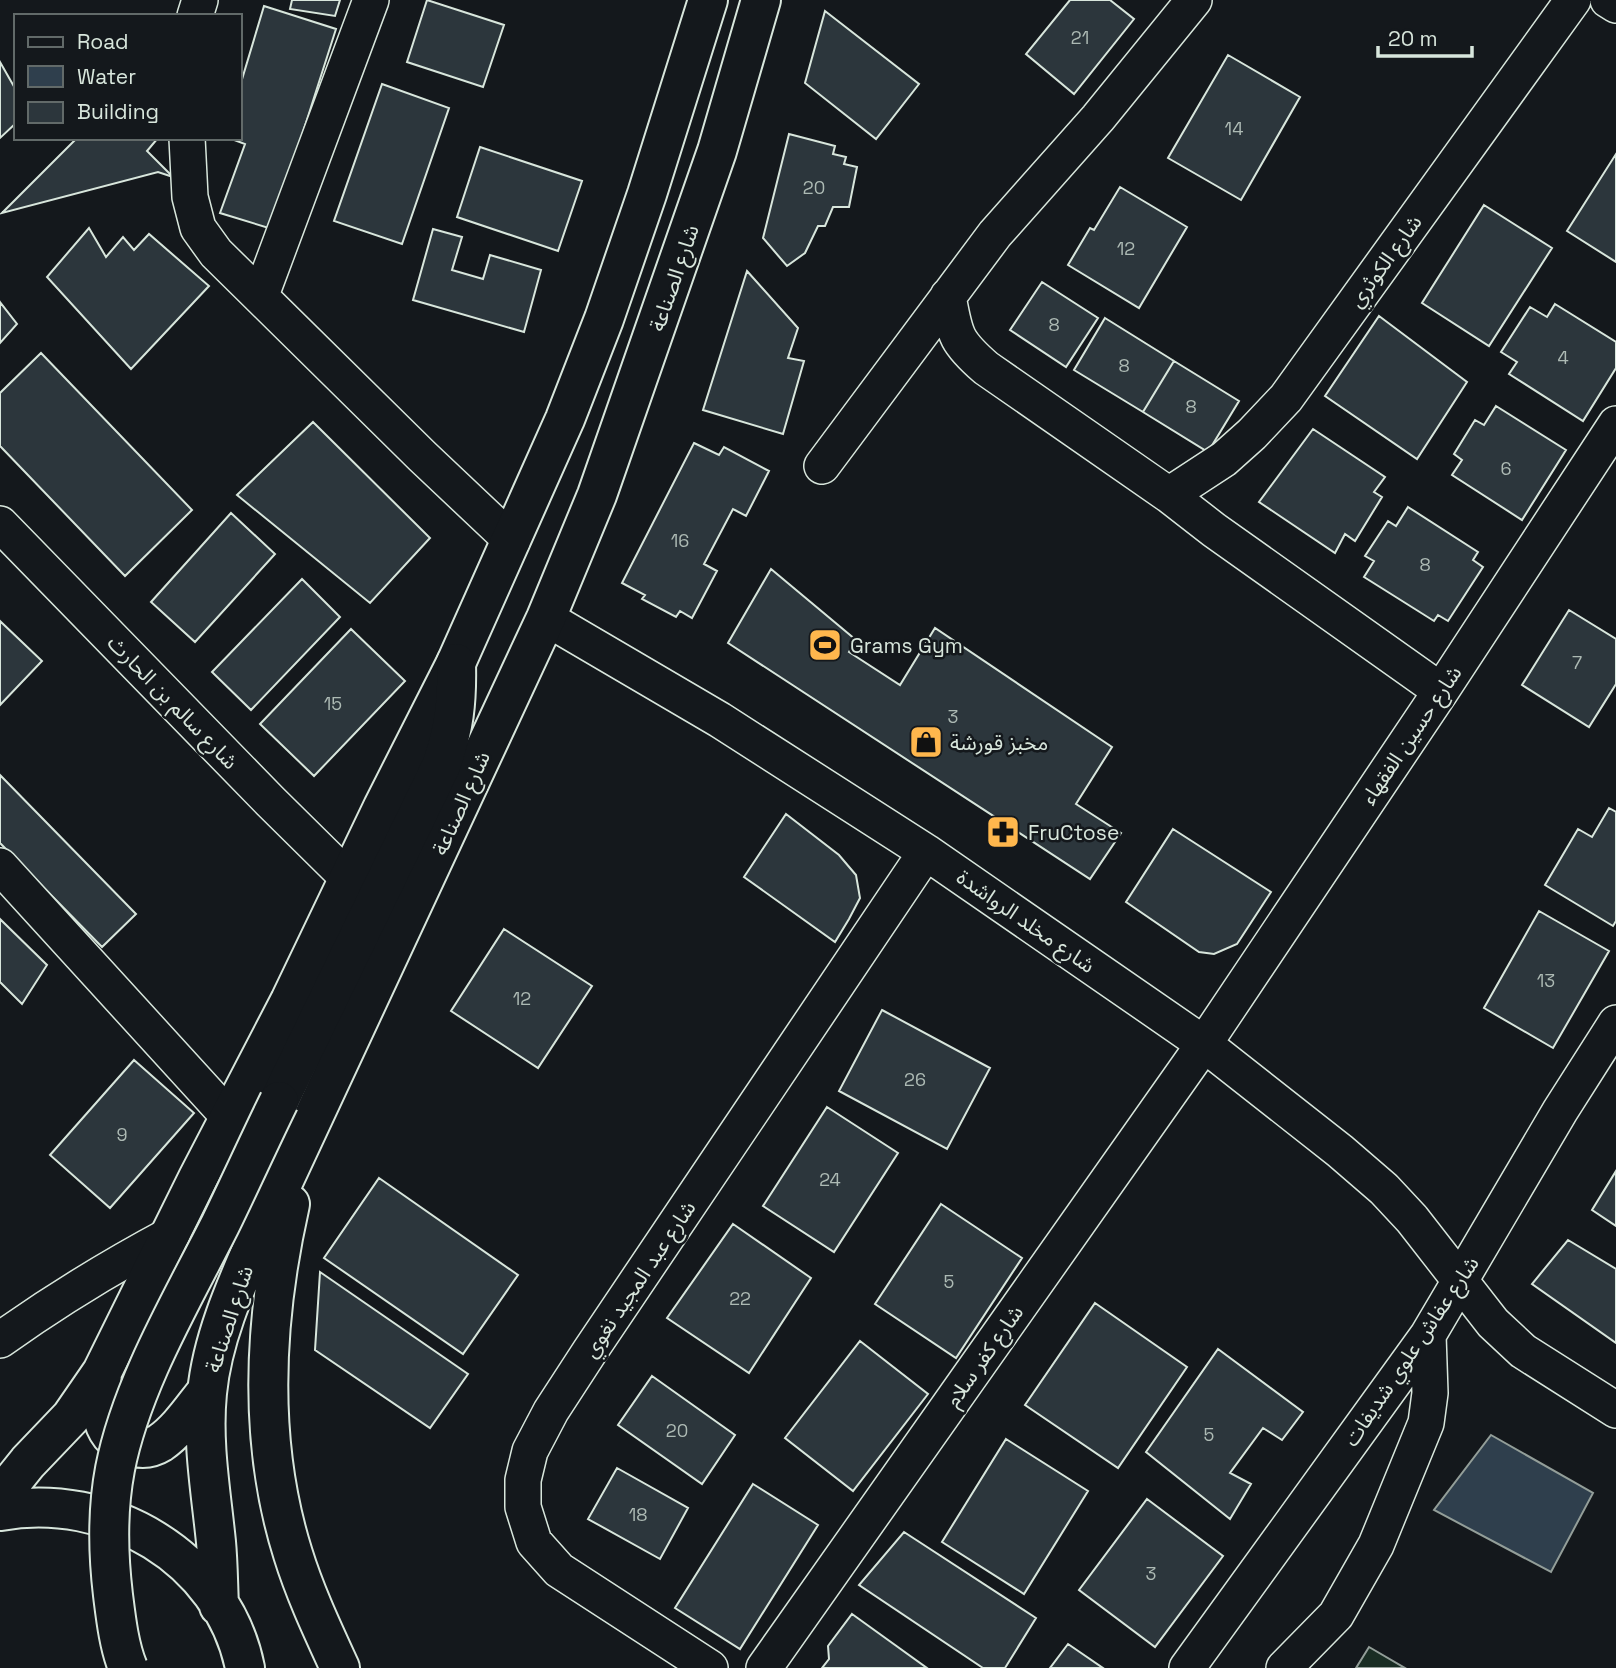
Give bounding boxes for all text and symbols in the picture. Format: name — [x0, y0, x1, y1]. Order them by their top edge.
legend — [14, 14, 242, 140]
scale bar — [1378, 14, 1472, 58]
text: 20 m — [1388, 25, 1438, 52]
house number: 21 — [1071, 26, 1089, 49]
text: Road — [77, 28, 129, 55]
text: Water — [77, 63, 136, 90]
text: Building — [77, 98, 159, 125]
house number: 14 — [1225, 117, 1243, 140]
house number: 20 — [803, 176, 825, 199]
street label: شارع الكوثري — [1342, 209, 1430, 314]
street label: شارع الصناعة — [643, 221, 707, 335]
house number: 12 — [1117, 237, 1135, 260]
house number: 8 — [1048, 313, 1060, 336]
house number: 4 — [1557, 346, 1569, 369]
house number: 8 — [1118, 354, 1130, 377]
house number: 8 — [1185, 395, 1197, 418]
house number: 6 — [1500, 457, 1512, 480]
house number: 16 — [671, 529, 689, 552]
house number: 8 — [1419, 553, 1431, 576]
sports icon: Grams Gym — [806, 626, 844, 664]
street label: شارع سالم بن الحارث — [101, 629, 244, 776]
place label: Grams Gym — [850, 632, 963, 659]
house number: 7 — [1572, 651, 1582, 674]
street label: شارع حسين الفقهاء — [1355, 660, 1469, 811]
house number: 15 — [324, 692, 342, 715]
house number: 3 — [948, 705, 958, 728]
shop icon: مخبز قورشة — [907, 723, 945, 761]
place label: مخبز قورشة — [950, 729, 1048, 756]
street label: شارع الصناعة — [426, 747, 498, 860]
pharmacy icon: FruCtose — [984, 813, 1022, 851]
place label: FruCtose — [1028, 819, 1119, 846]
street label: شارع مخلد الرواشدة — [950, 863, 1100, 980]
house number: 13 — [1537, 969, 1555, 992]
house number: 12 — [513, 987, 531, 1010]
house number: 26 — [904, 1068, 926, 1091]
house number: 9 — [116, 1123, 128, 1146]
house number: 24 — [819, 1168, 841, 1191]
street label: شارع عبد المجيد نغوي — [577, 1195, 704, 1364]
street label: شارع عفاش علوي شديفات — [1337, 1251, 1487, 1453]
street label: شارع الصناعة — [199, 1262, 261, 1376]
house number: 5 — [944, 1270, 954, 1293]
house number: 22 — [729, 1287, 751, 1310]
street label: شارع كفر سلام — [939, 1300, 1031, 1414]
house number: 20 — [666, 1419, 688, 1442]
house number: 5 — [1204, 1423, 1214, 1446]
house number: 18 — [629, 1503, 647, 1526]
house number: 3 — [1146, 1562, 1156, 1585]

